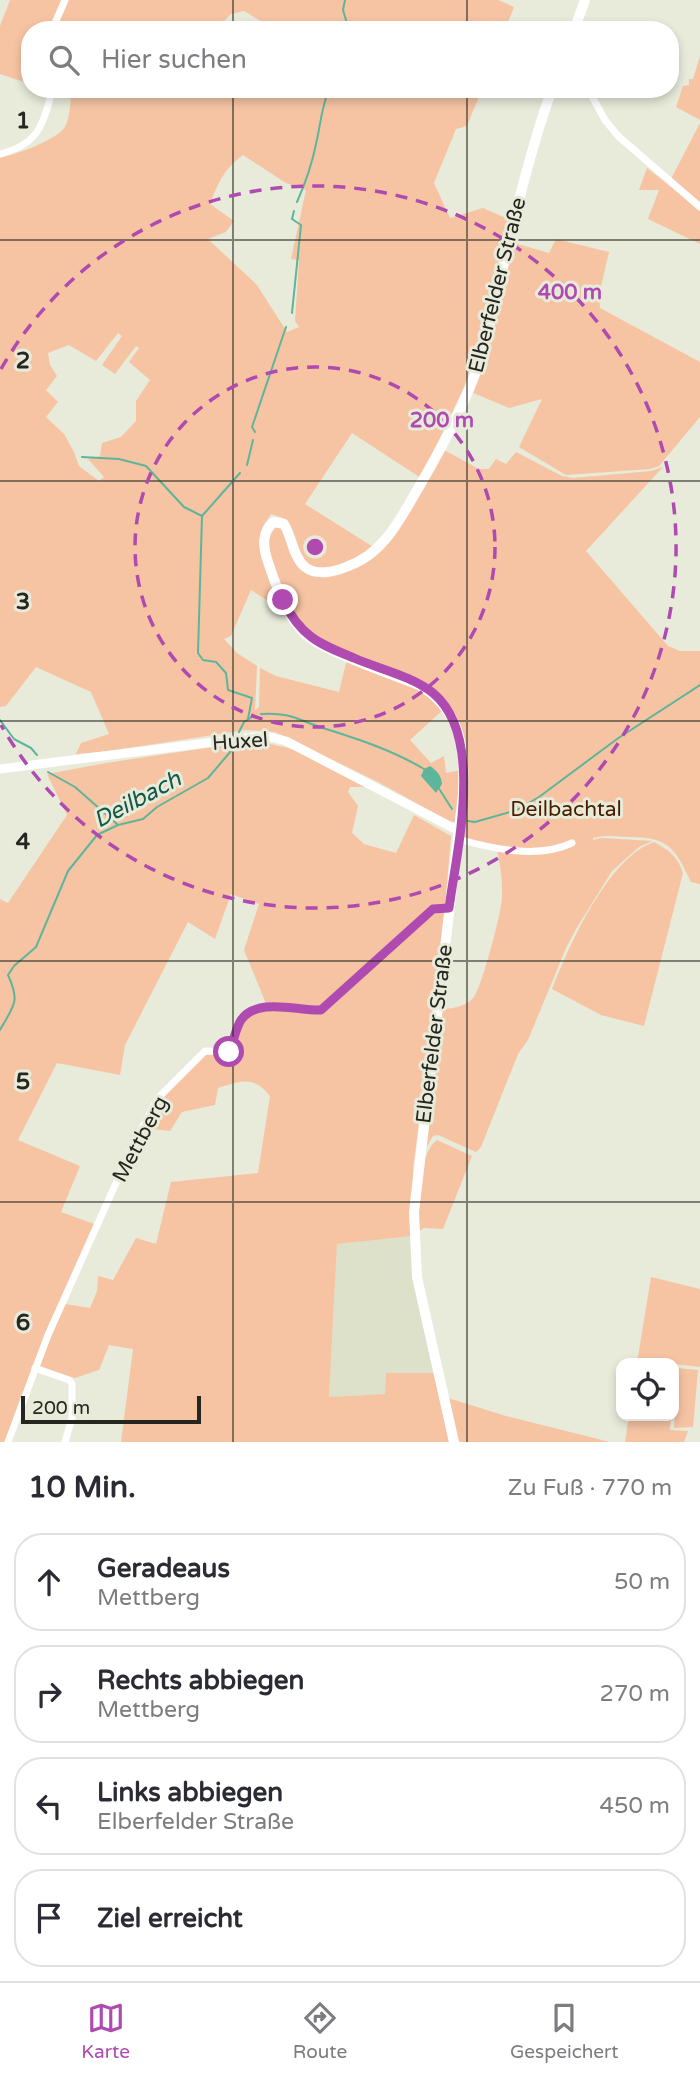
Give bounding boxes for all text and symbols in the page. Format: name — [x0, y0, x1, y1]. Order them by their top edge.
search box — [21, 21, 679, 98]
icon: search — [45, 41, 83, 79]
text: Hier suchen — [101, 44, 247, 75]
text: 1 — [16, 107, 30, 135]
street label: Elberfelder Straße — [464, 195, 531, 375]
text: 400 m — [538, 280, 602, 305]
text: 2 — [16, 347, 30, 375]
text: 200 m — [410, 408, 474, 433]
centre of rings — [303, 535, 327, 559]
route end — [267, 584, 298, 615]
text: 3 — [16, 588, 30, 616]
street label: Huxel — [211, 727, 269, 756]
water label: Deilbach — [89, 765, 187, 835]
park label: Deilbachtal — [510, 797, 622, 822]
text: 4 — [16, 828, 31, 856]
street label: Elberfelder Straße — [411, 943, 458, 1125]
route start — [213, 1036, 244, 1067]
text: 5 — [16, 1068, 30, 1096]
street label: Mettberg — [107, 1092, 174, 1187]
text: 6 — [16, 1309, 30, 1337]
map controls — [616, 1358, 679, 1421]
button: locate — [616, 1358, 679, 1421]
scale bar — [21, 1393, 201, 1425]
text: 200 m — [32, 1397, 90, 1419]
text: 10 Min. — [28, 1469, 136, 1506]
text: Zu Fuß · 770 m — [508, 1474, 672, 1502]
text: Geradeaus — [97, 1553, 230, 1584]
icon: ahead — [30, 1563, 68, 1601]
text: 50 m — [614, 1568, 670, 1596]
text: Mettberg — [97, 1584, 200, 1612]
text: Rechts abbiegen — [97, 1665, 304, 1696]
icon: right — [30, 1675, 68, 1713]
text: 270 m — [600, 1680, 670, 1708]
text: Mettberg — [97, 1696, 200, 1724]
text: Links abbiegen — [97, 1777, 283, 1808]
icon: left — [30, 1787, 68, 1825]
text: 450 m — [600, 1792, 670, 1820]
text: Elberfelder Straße — [97, 1808, 294, 1836]
icon: arrive — [30, 1899, 68, 1937]
text: Ziel erreicht — [97, 1903, 243, 1934]
tab: Karte — [81, 1999, 130, 2063]
tab: Route — [293, 1999, 347, 2063]
tab: Gespeichert — [510, 1999, 619, 2063]

